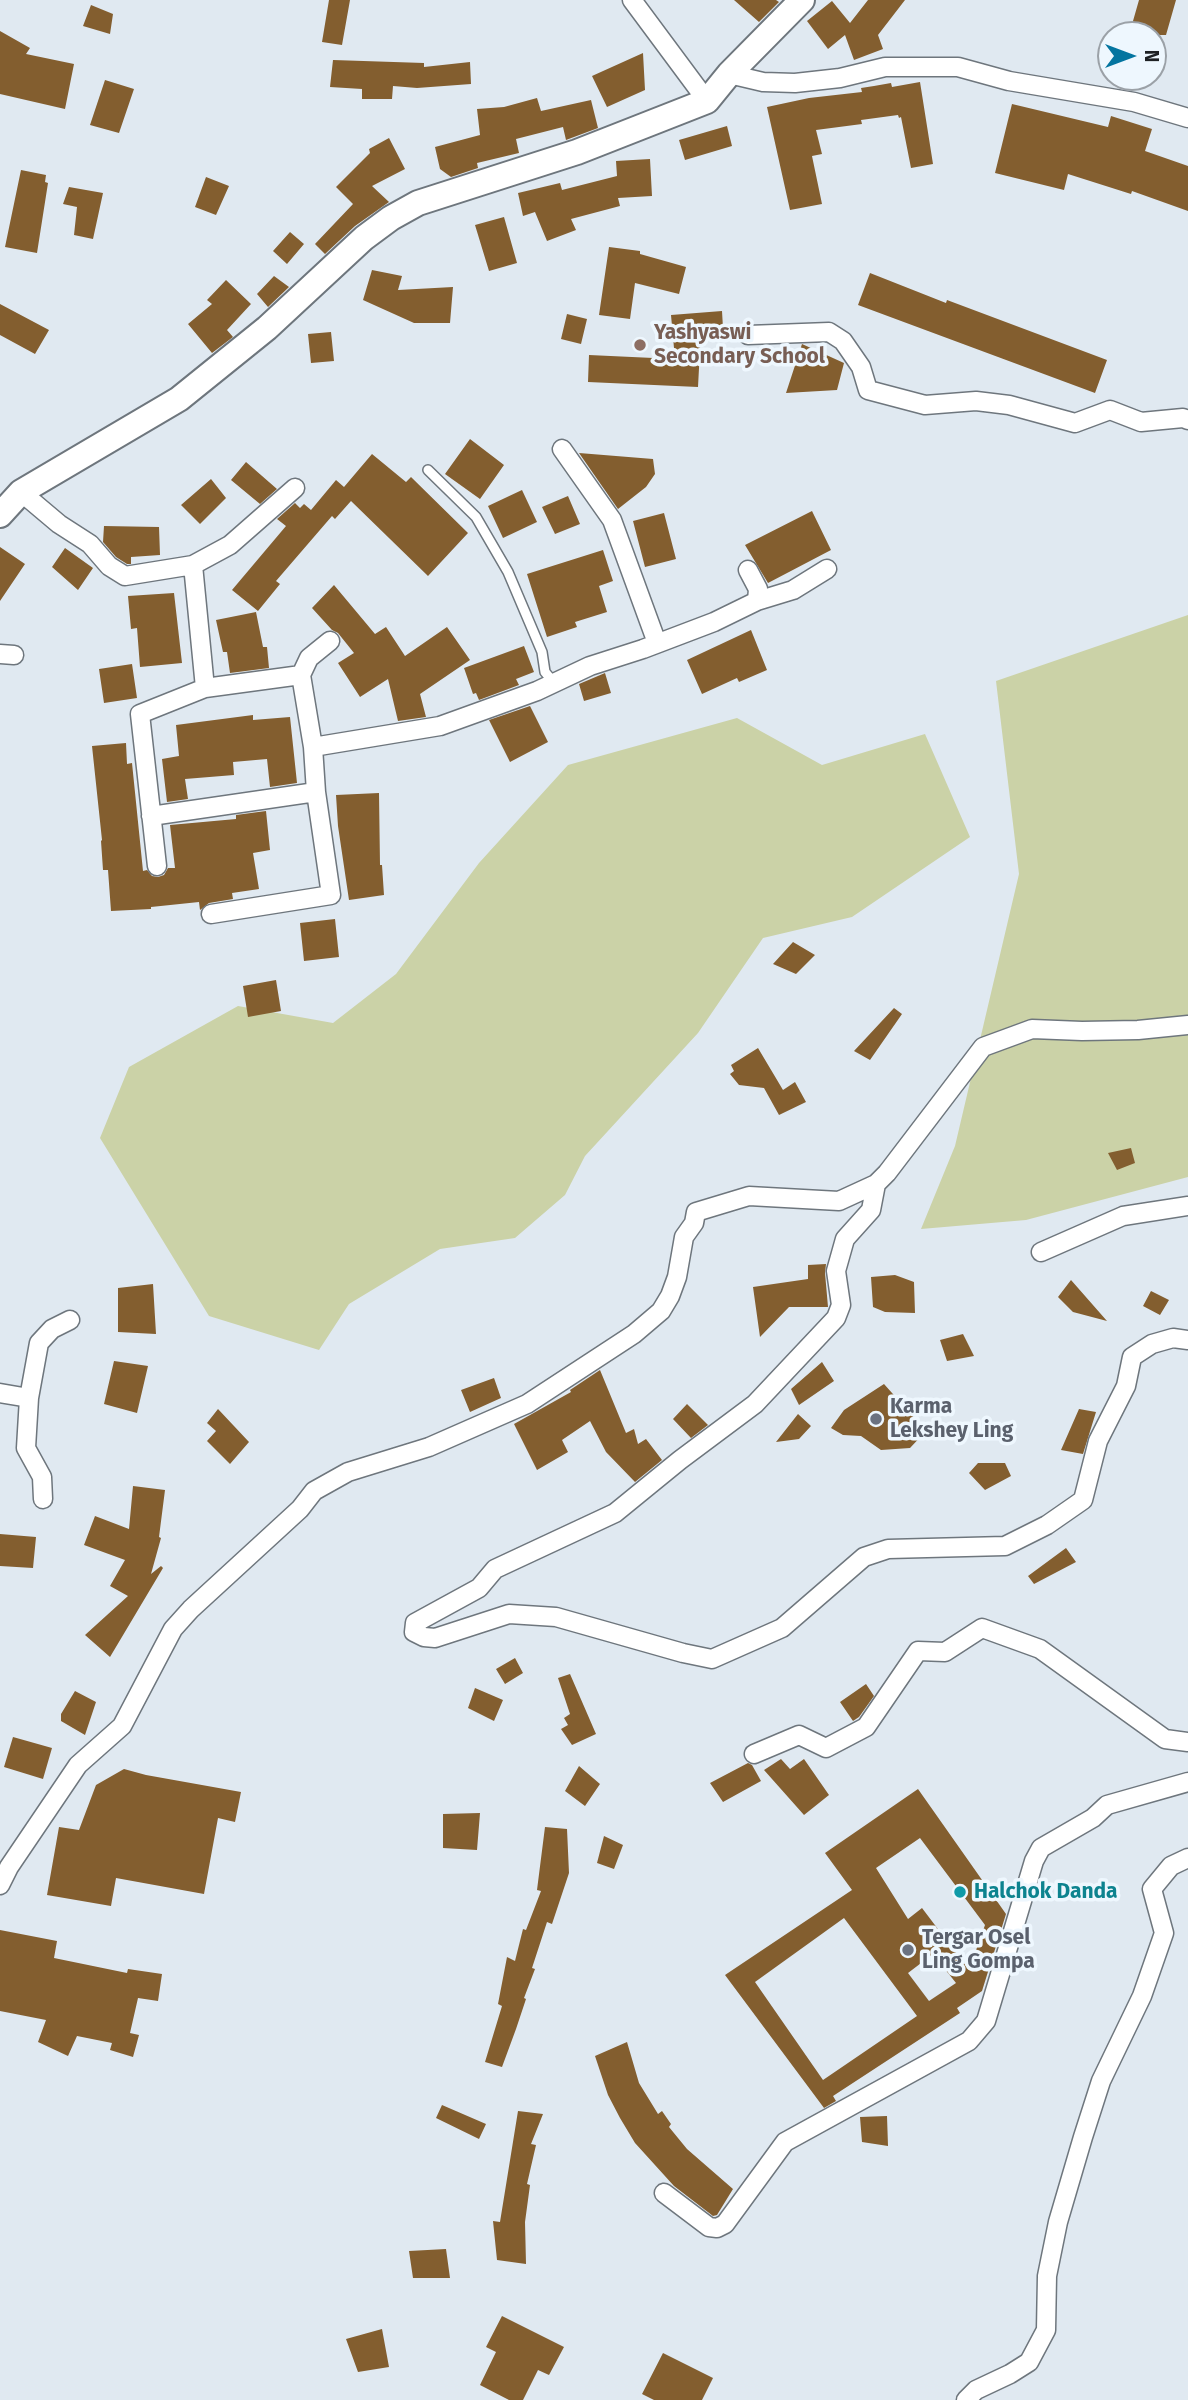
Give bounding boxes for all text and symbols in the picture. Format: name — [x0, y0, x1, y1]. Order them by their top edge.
north arrow — [1097, 21, 1167, 91]
text: N — [1140, 50, 1163, 62]
place label: Yashyaswi Secondary School — [654, 320, 825, 370]
marker: Yashyaswi Secondary School — [632, 337, 648, 353]
place label: Karma Lekshey Ling — [890, 1394, 1013, 1444]
marker: Karma Lekshey Ling — [868, 1411, 884, 1427]
place label: Halchok Danda — [974, 1879, 1118, 1905]
marker: Halchok Danda — [952, 1884, 968, 1900]
place label: Tergar Osel Ling Gompa — [922, 1925, 1035, 1975]
marker: Tergar Osel Ling Gompa — [900, 1942, 916, 1958]

